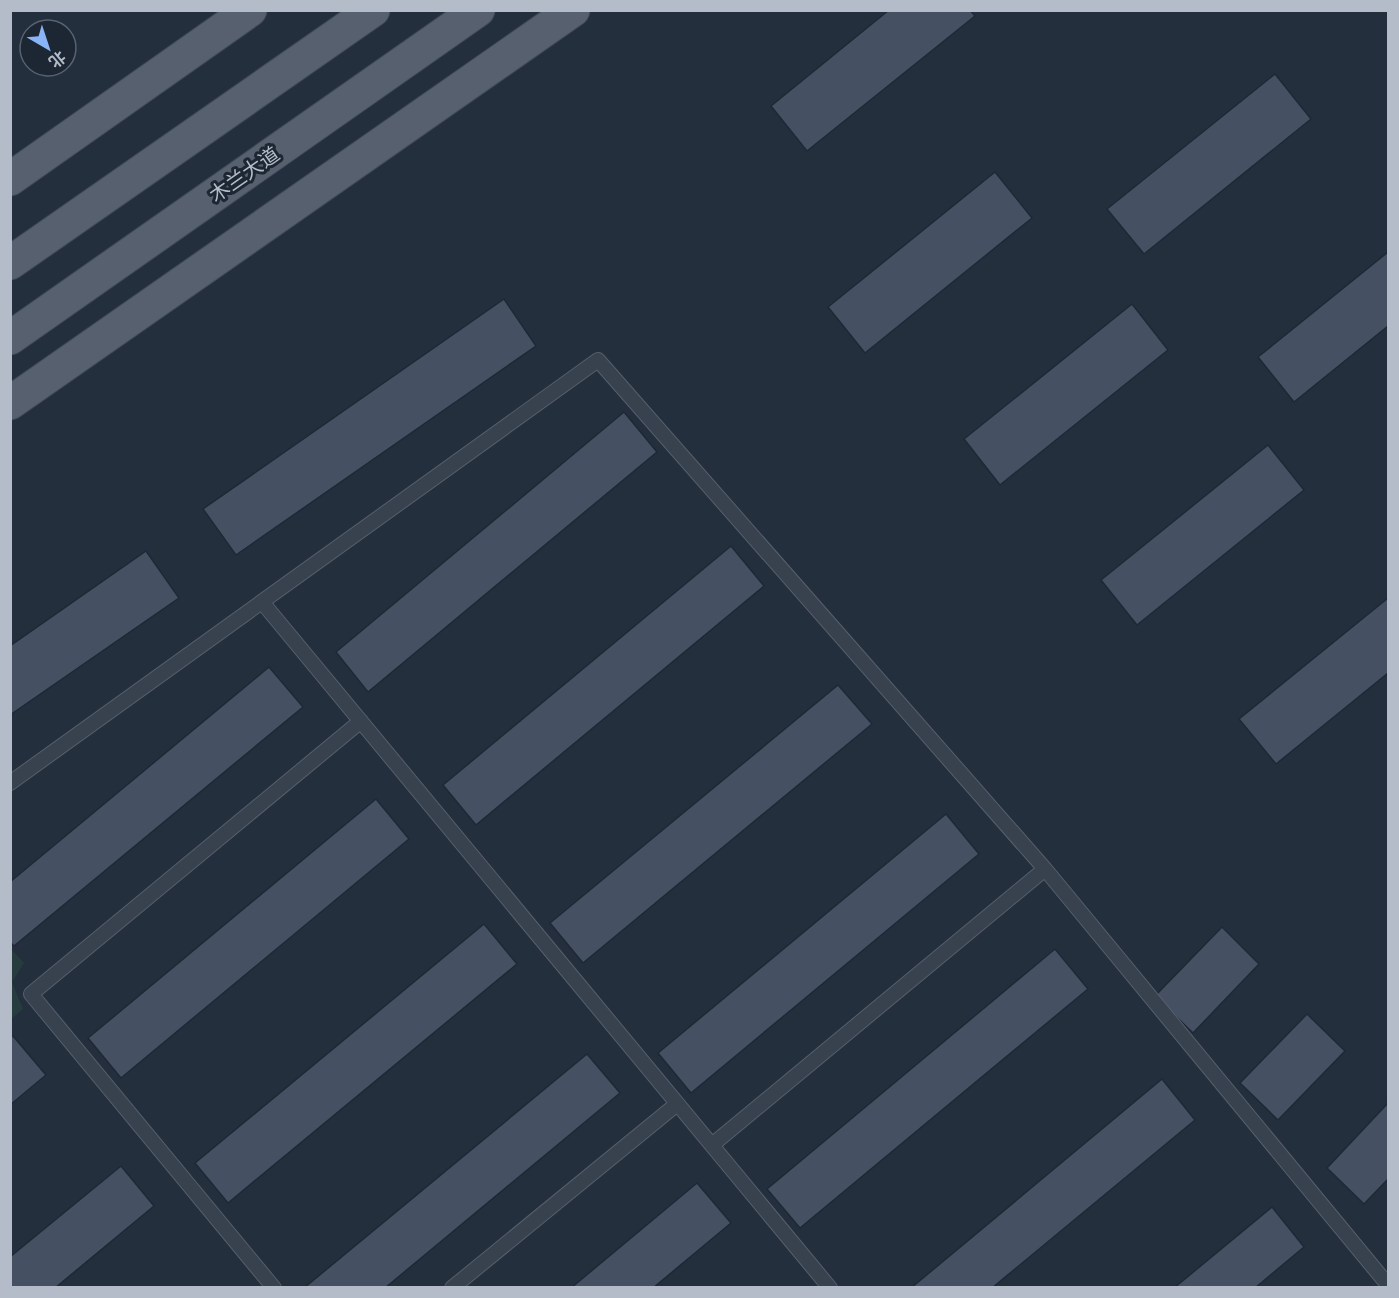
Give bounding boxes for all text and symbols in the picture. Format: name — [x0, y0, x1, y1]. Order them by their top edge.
north arrow — [18, 18, 78, 78]
text: 北 — [46, 48, 69, 72]
street label: 木兰大道 — [205, 142, 283, 206]

